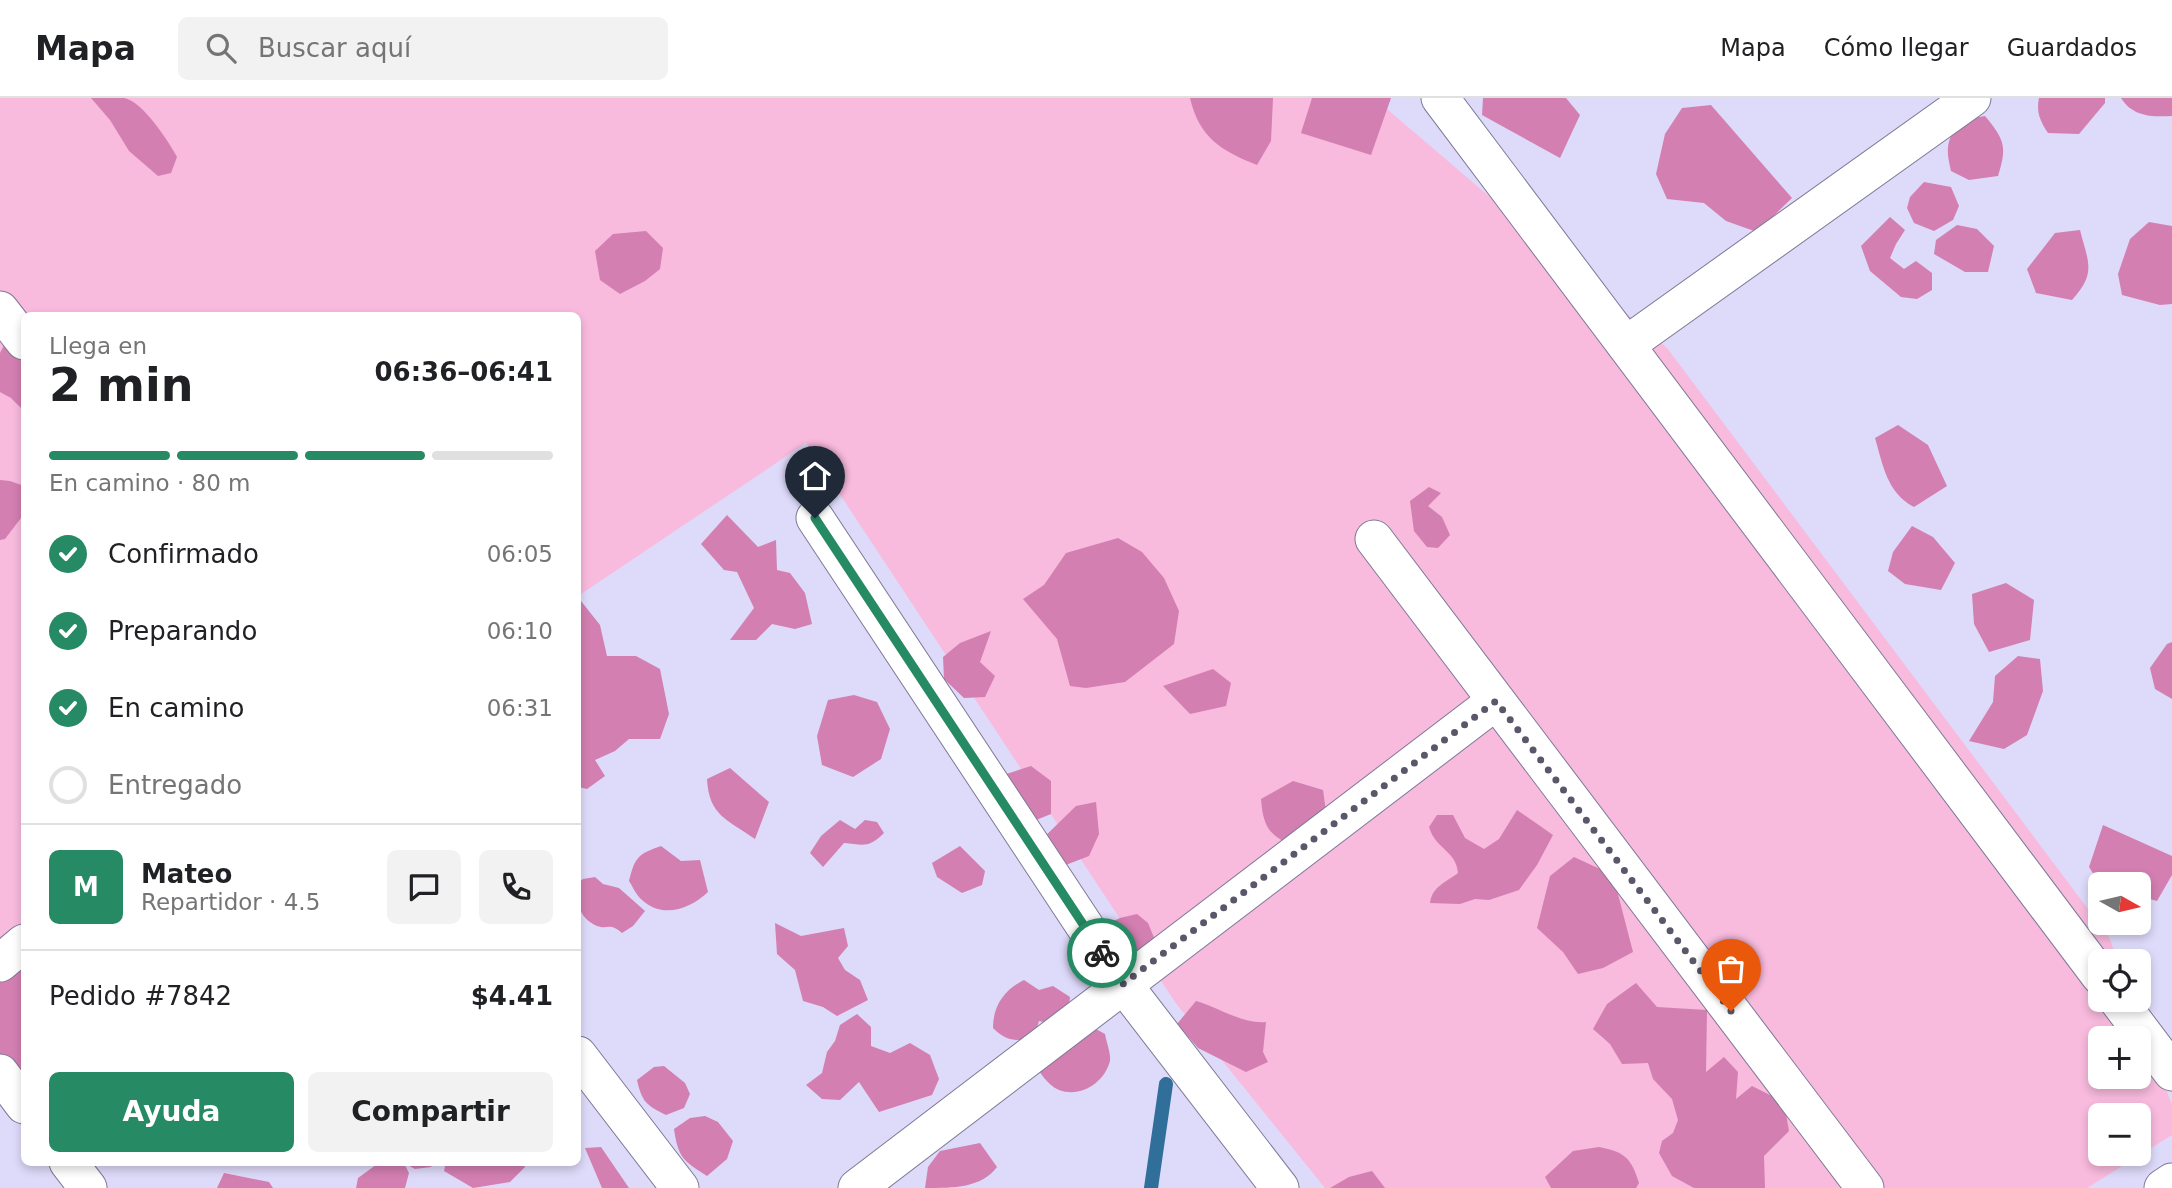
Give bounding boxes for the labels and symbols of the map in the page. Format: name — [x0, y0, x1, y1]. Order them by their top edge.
pin — [785, 446, 845, 518]
north arrow — [2088, 872, 2151, 934]
courier — [1067, 918, 1137, 988]
pin — [1701, 939, 1761, 1011]

